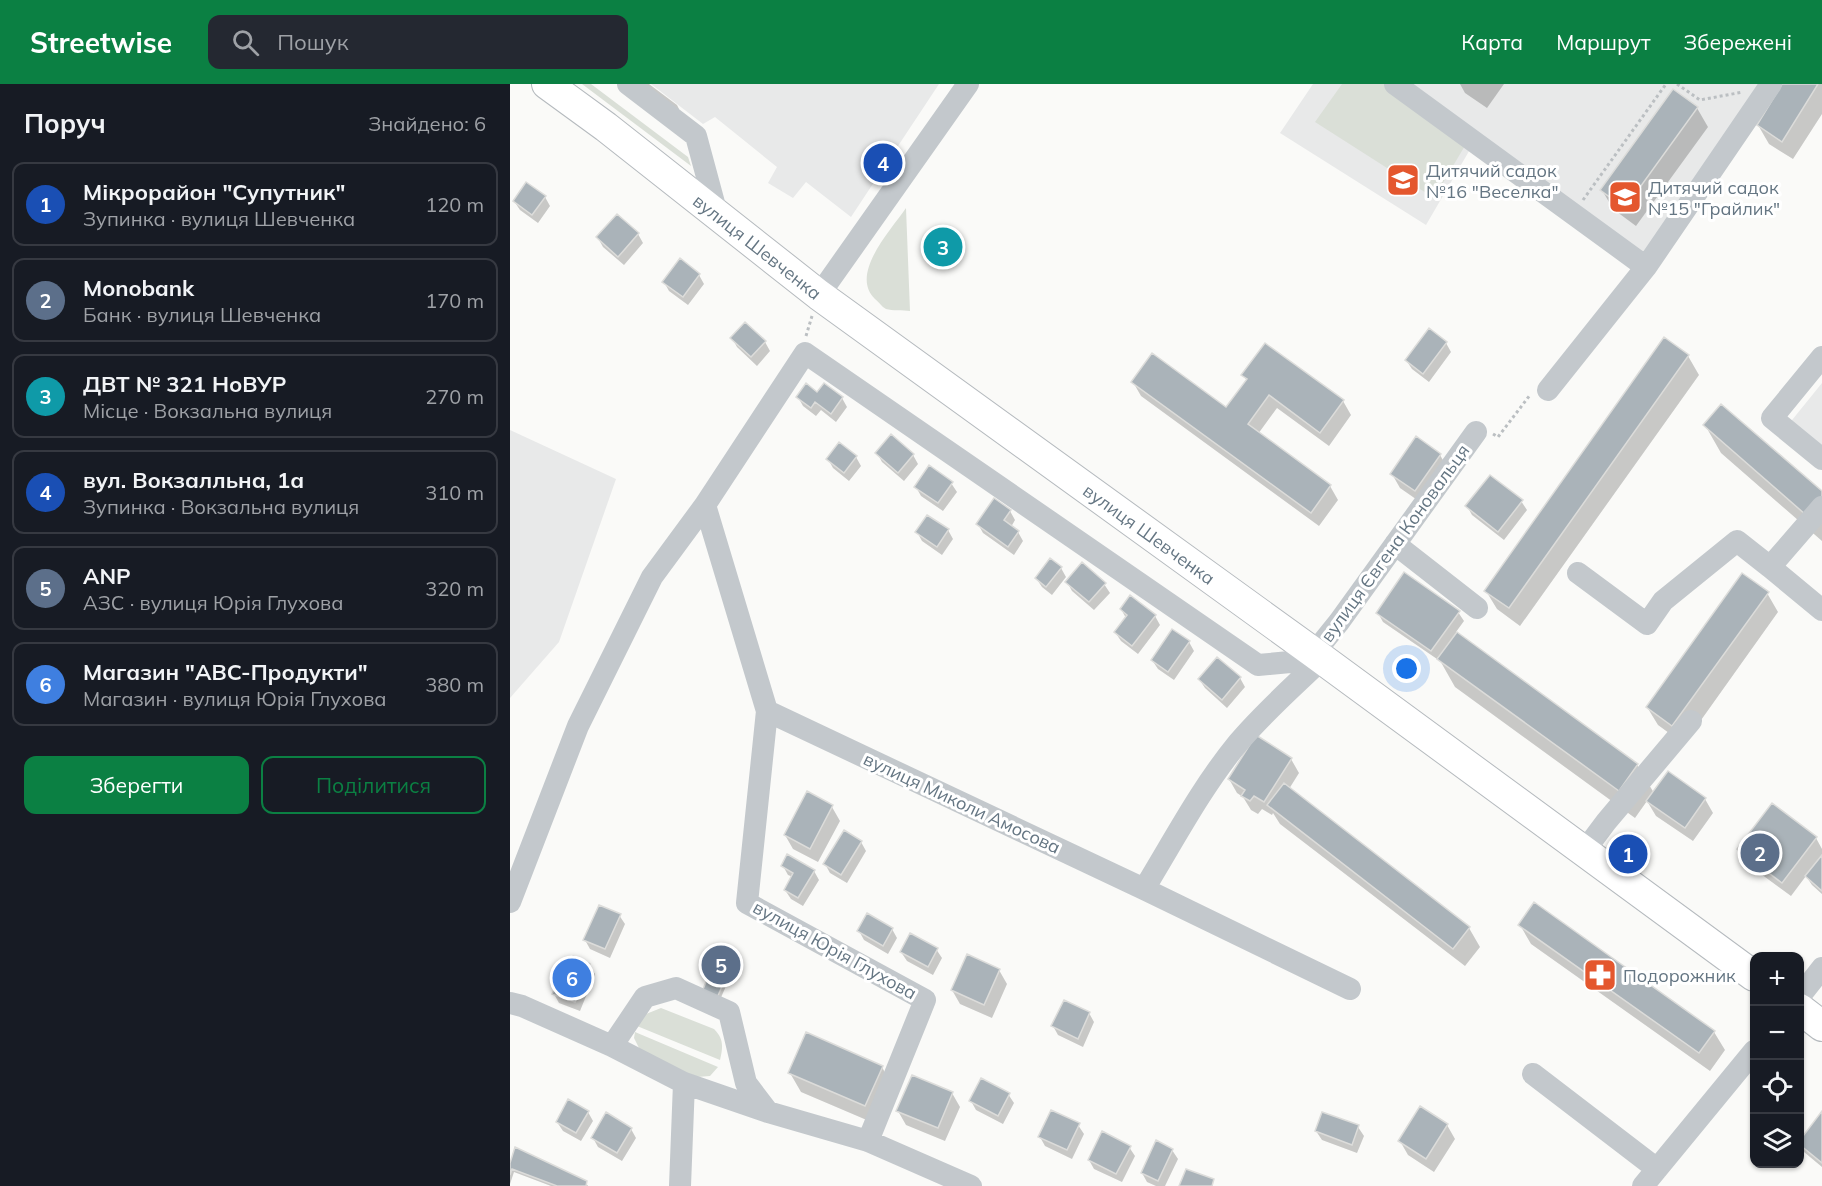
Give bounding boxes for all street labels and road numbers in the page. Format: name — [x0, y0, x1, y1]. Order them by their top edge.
street label: вулиця Шевченка — [689, 189, 826, 304]
street label: вулиця Євгена Коновальця — [1316, 440, 1474, 646]
street label: вулиця Шевченка — [1079, 479, 1220, 589]
street label: вулиця Миколи Амосова — [860, 747, 1064, 859]
street label: вулиця Юрія Глухова — [749, 895, 921, 1005]

